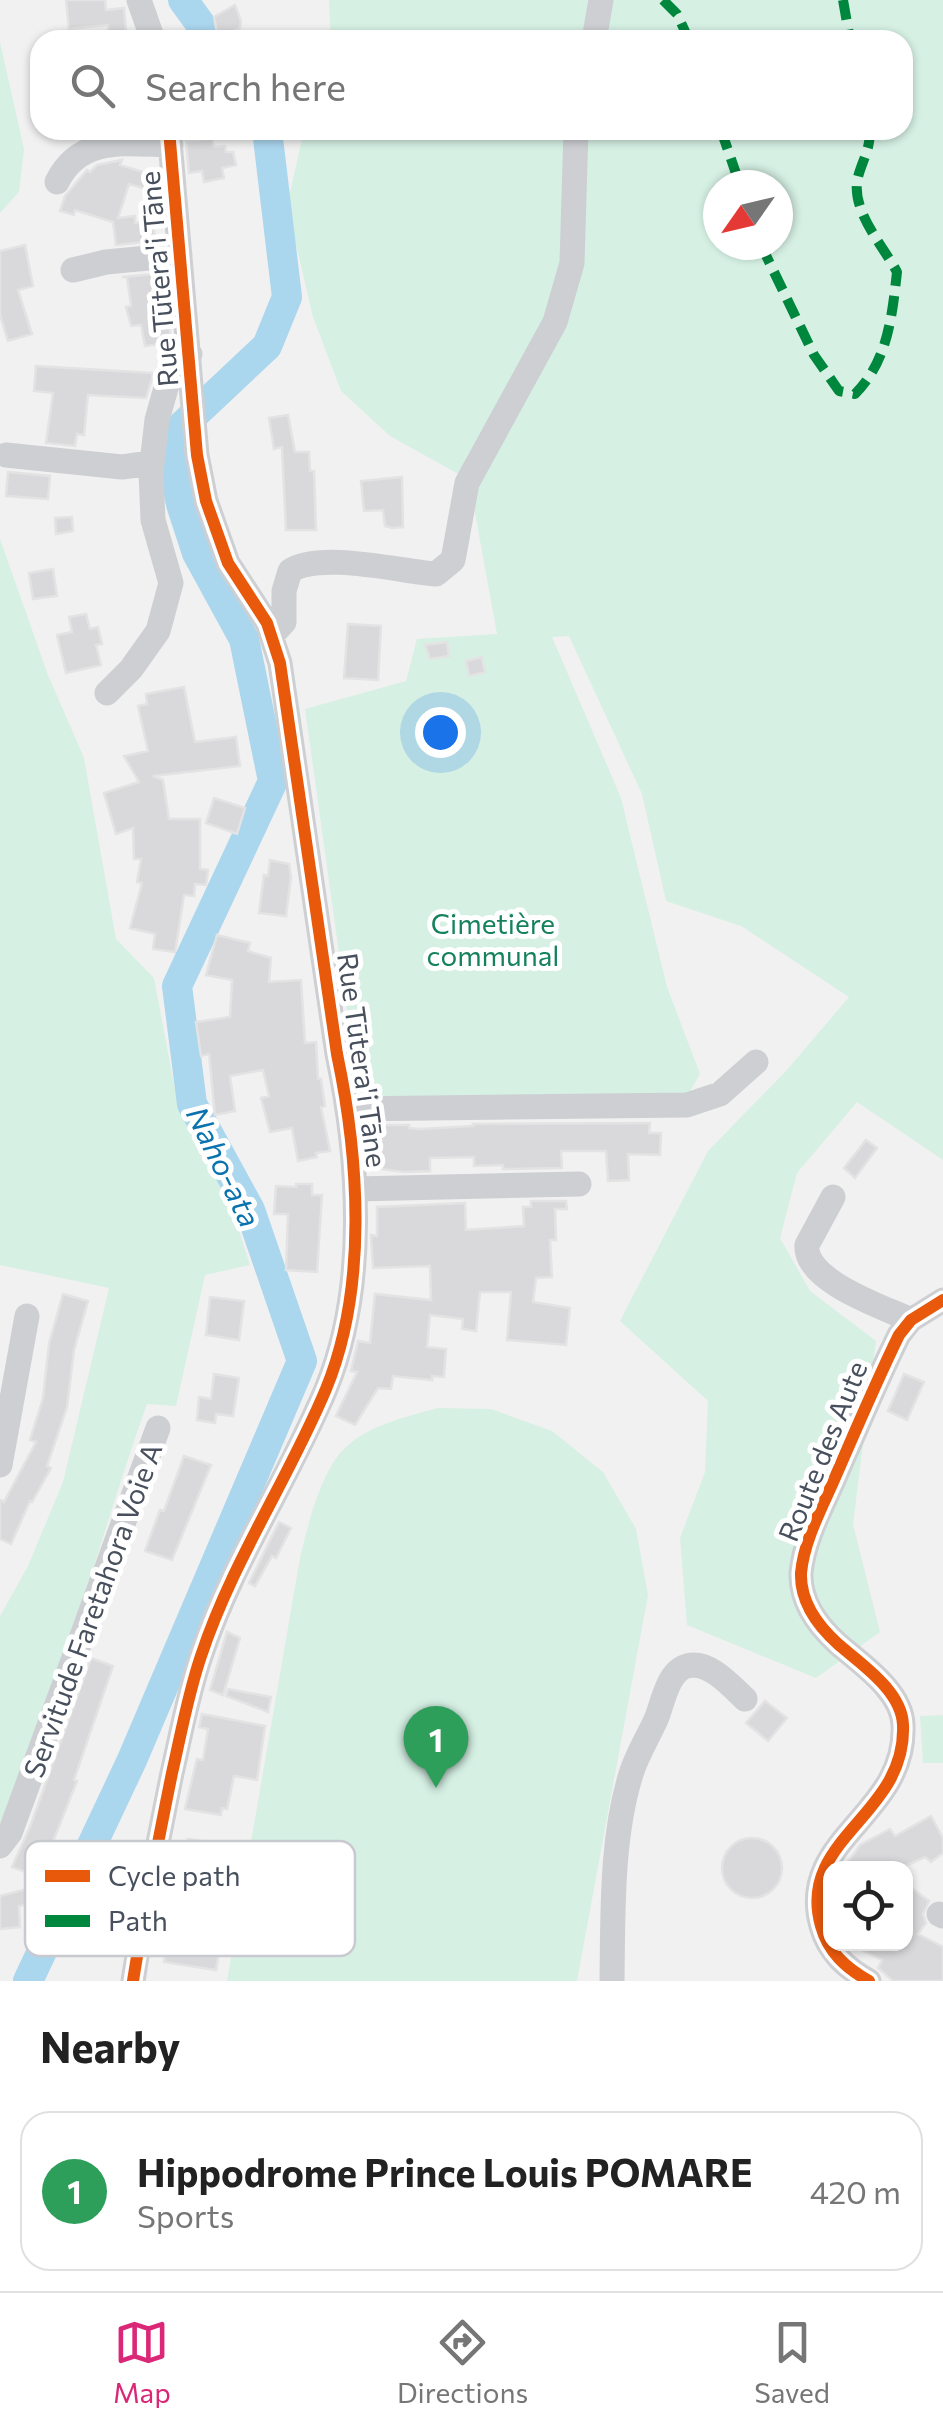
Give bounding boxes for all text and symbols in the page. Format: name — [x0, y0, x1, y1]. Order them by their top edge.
search box — [30, 30, 913, 140]
icon: search — [65, 58, 120, 113]
text: Search here — [145, 62, 346, 109]
street label: Rue Tūtera'i Tāne — [132, 170, 184, 388]
north arrow — [703, 170, 793, 260]
your location — [415, 707, 466, 758]
park label: Cimetière communal — [427, 906, 559, 972]
street label: Rue Tūtera'i Tāne — [331, 951, 395, 1169]
water label: Naho-ata — [180, 1100, 270, 1232]
street label: Route des Aute — [770, 1356, 874, 1546]
street label: Servitude Faretahora Voie A — [16, 1438, 168, 1782]
pin: 1 — [404, 1706, 468, 1788]
legend — [25, 1841, 355, 1956]
text: Cycle path — [108, 1858, 240, 1892]
map controls — [823, 1861, 913, 1951]
button: locate — [823, 1861, 913, 1951]
text: Path — [108, 1903, 168, 1937]
text: Nearby — [40, 2020, 180, 2072]
text: Hippodrome Prince Louis POMARE — [137, 2148, 753, 2195]
text: 1 — [67, 2171, 82, 2211]
text: 420 m — [810, 2171, 901, 2211]
text: Sports — [137, 2195, 234, 2235]
tab: Map — [113, 2315, 171, 2409]
tab: Directions — [397, 2315, 528, 2409]
tab: Saved — [754, 2315, 830, 2409]

